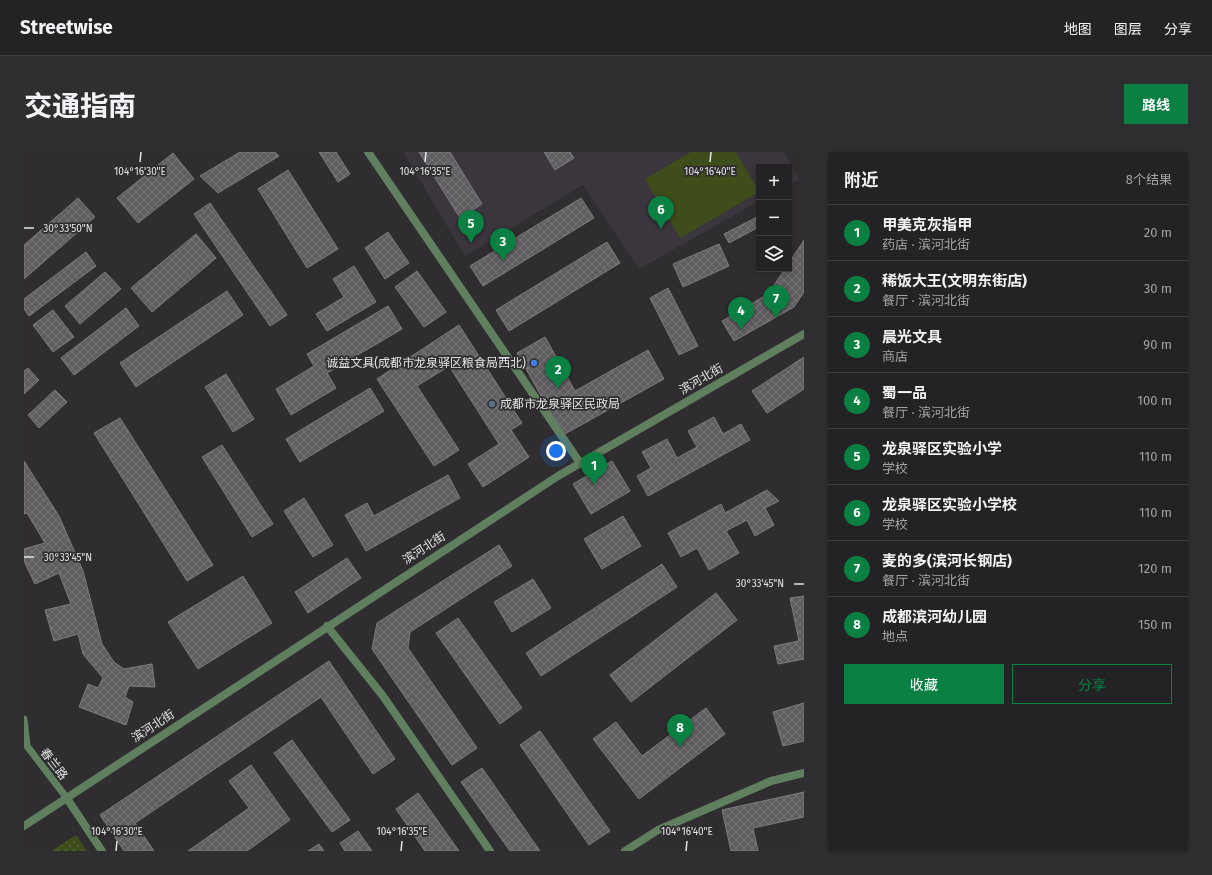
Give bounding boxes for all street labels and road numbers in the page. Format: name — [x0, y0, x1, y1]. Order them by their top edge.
street label: 滨河北街 — [677, 361, 725, 397]
street label: 滨河北街 — [400, 529, 448, 567]
street label: 滨河北街 — [129, 707, 177, 745]
street label: 春兰路 — [37, 746, 71, 782]

